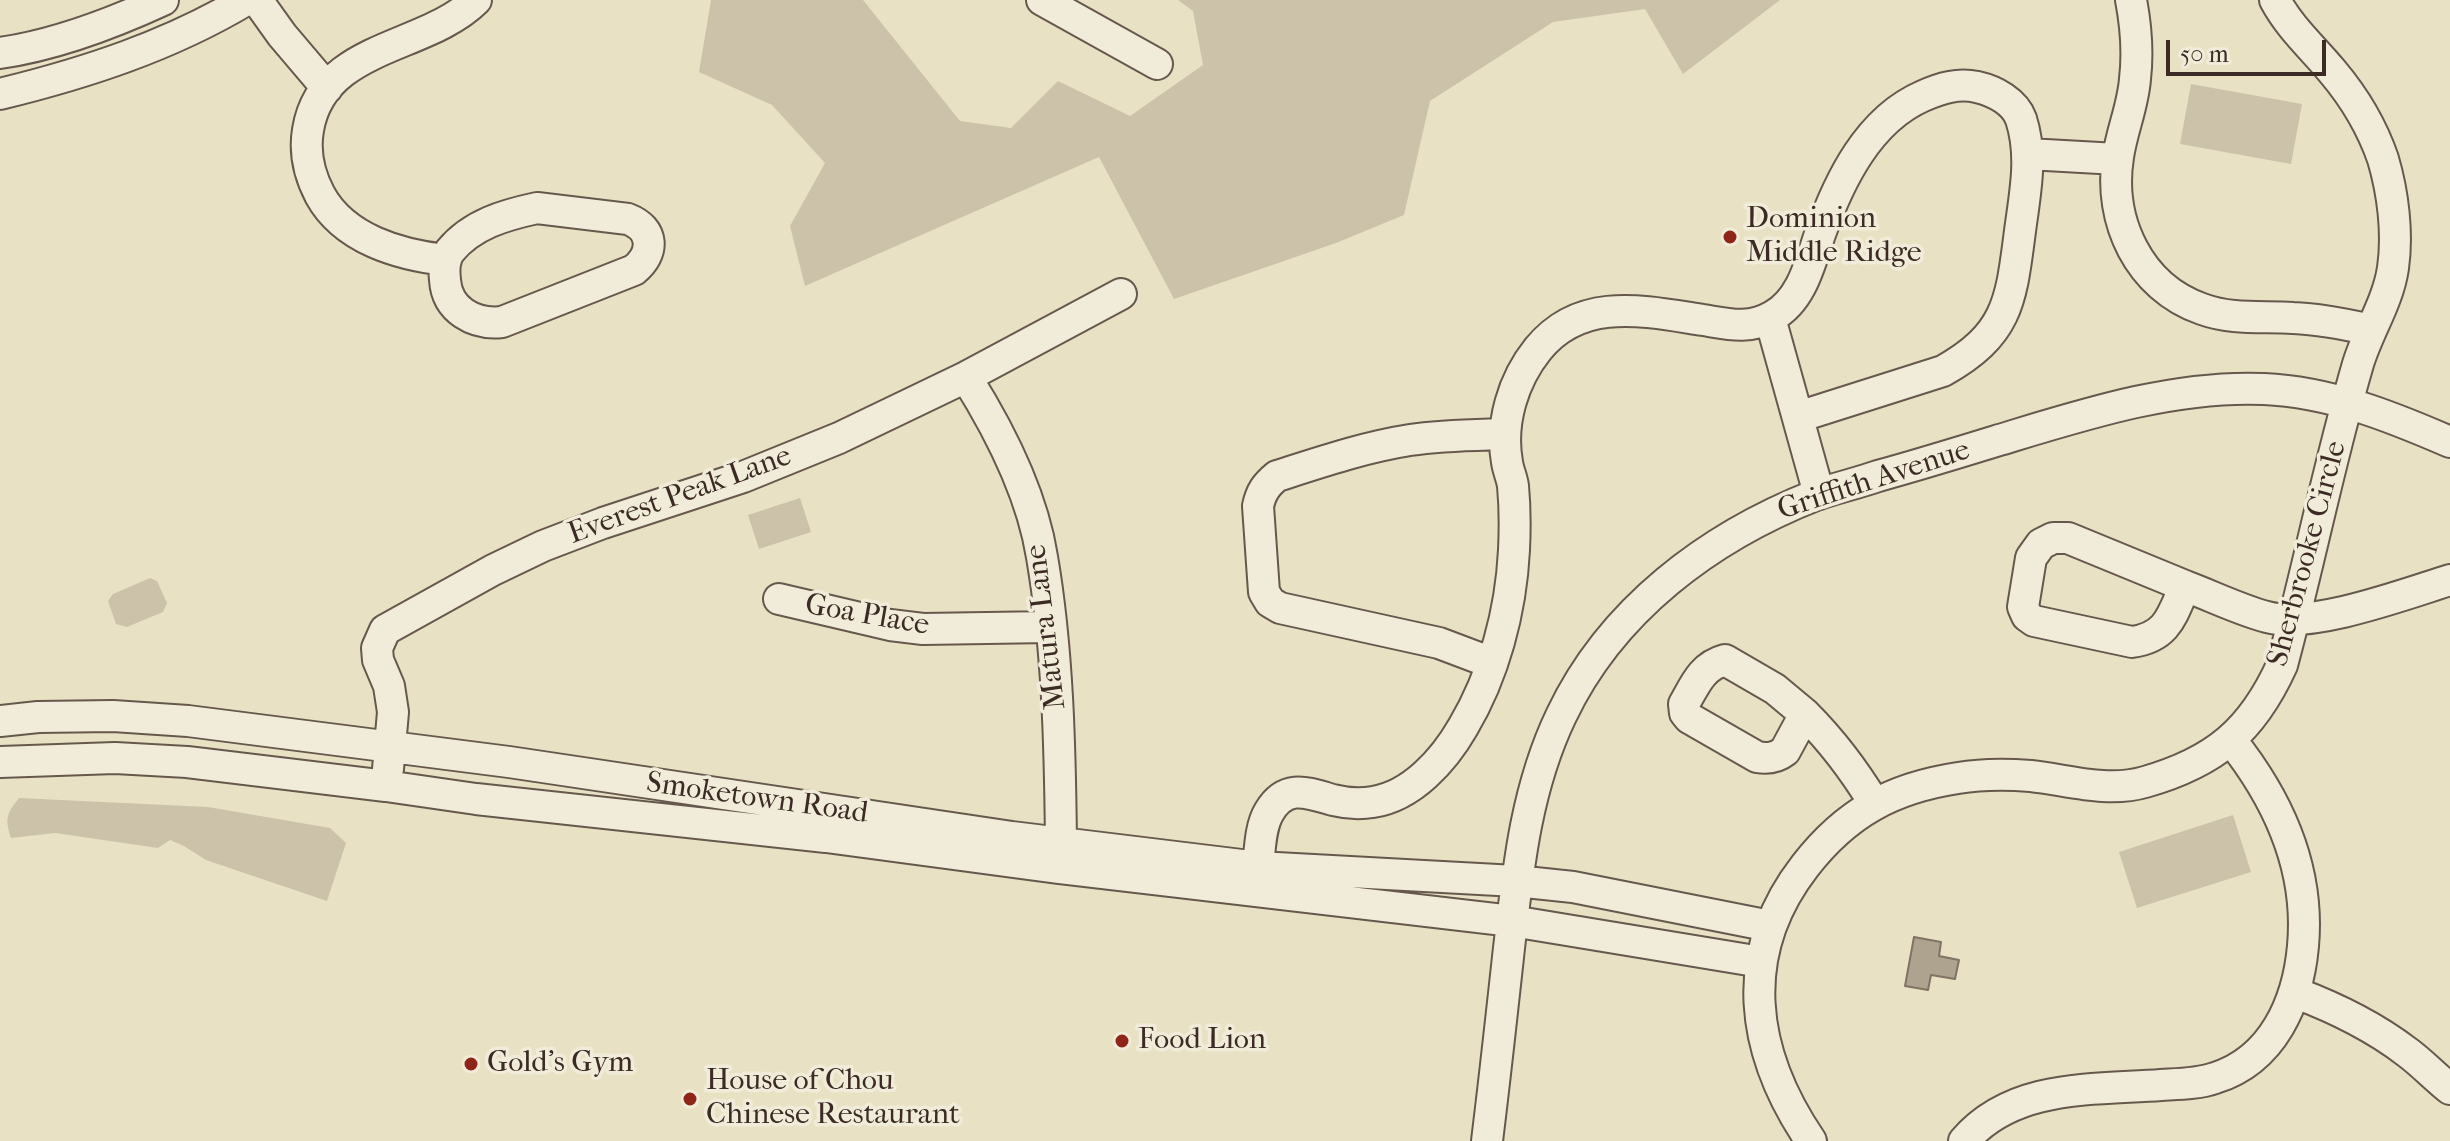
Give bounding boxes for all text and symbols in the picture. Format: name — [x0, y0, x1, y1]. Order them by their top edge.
scale bar — [2170, 24, 2330, 74]
text: 50 m — [2180, 40, 2229, 68]
place label: Dominion Middle Ridge — [1746, 202, 1922, 272]
marker: Dominion Middle Ridge — [1721, 228, 1739, 246]
street label: Griffith Avenue — [1773, 433, 1975, 529]
street label: Sherbrooke Circle — [2261, 437, 2355, 671]
street label: Everest Peak Lane — [563, 439, 797, 553]
street label: Matura Lane — [1019, 542, 1075, 712]
street label: Goa Place — [802, 587, 932, 645]
street label: Smoketown Road — [644, 766, 870, 832]
place label: Food Lion — [1138, 1023, 1266, 1059]
marker: Food Lion — [1113, 1032, 1131, 1050]
place label: Gold's Gym — [487, 1046, 633, 1082]
marker: Gold's Gym — [462, 1055, 480, 1073]
place label: House of Chou Chinese Restaurant — [706, 1064, 960, 1134]
marker: House of Chou Chinese Restaurant — [681, 1090, 699, 1108]

